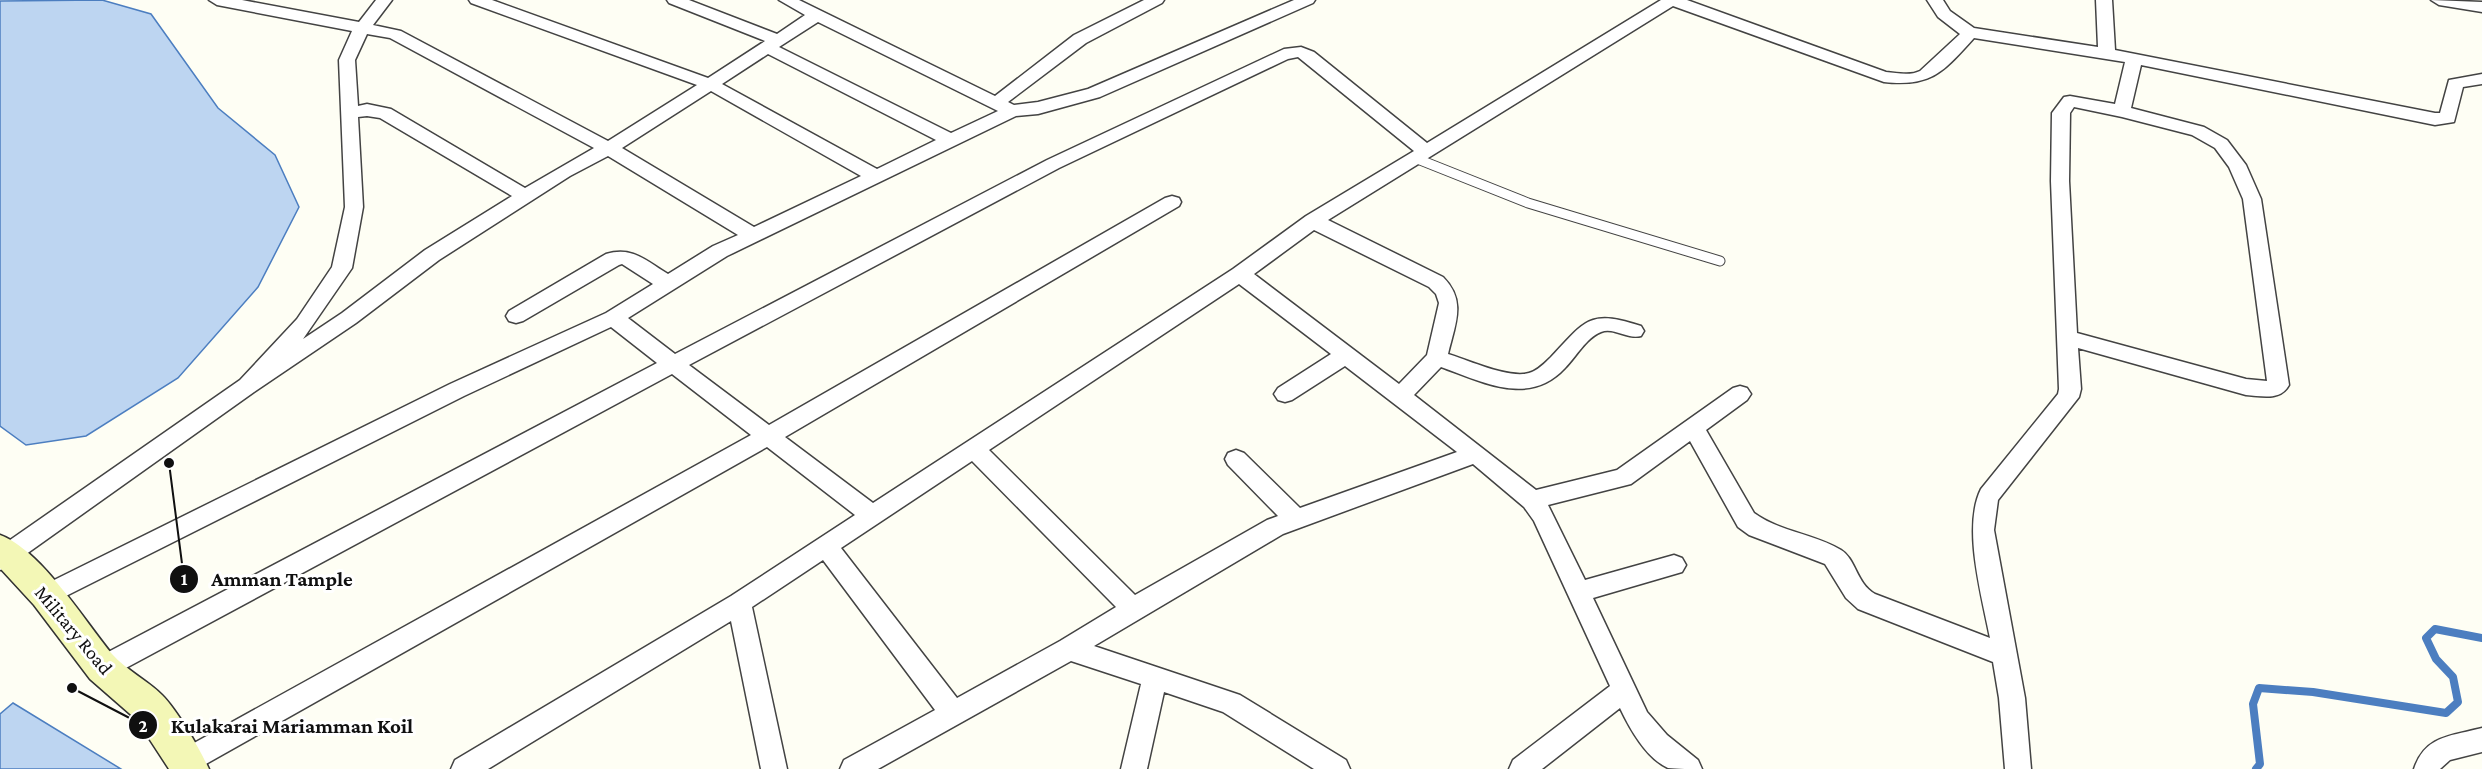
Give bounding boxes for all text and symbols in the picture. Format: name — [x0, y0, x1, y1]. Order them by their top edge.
callout: Amman Tample — [169, 560, 365, 599]
text: Amman Tample — [210, 567, 353, 591]
text: 1 — [181, 569, 188, 589]
street label: Military Road — [30, 581, 118, 680]
callout: Kulakarai Mariamman Koil — [128, 706, 425, 745]
text: Kulakarai Mariamman Koil — [171, 714, 413, 738]
text: 2 — [138, 716, 148, 736]

